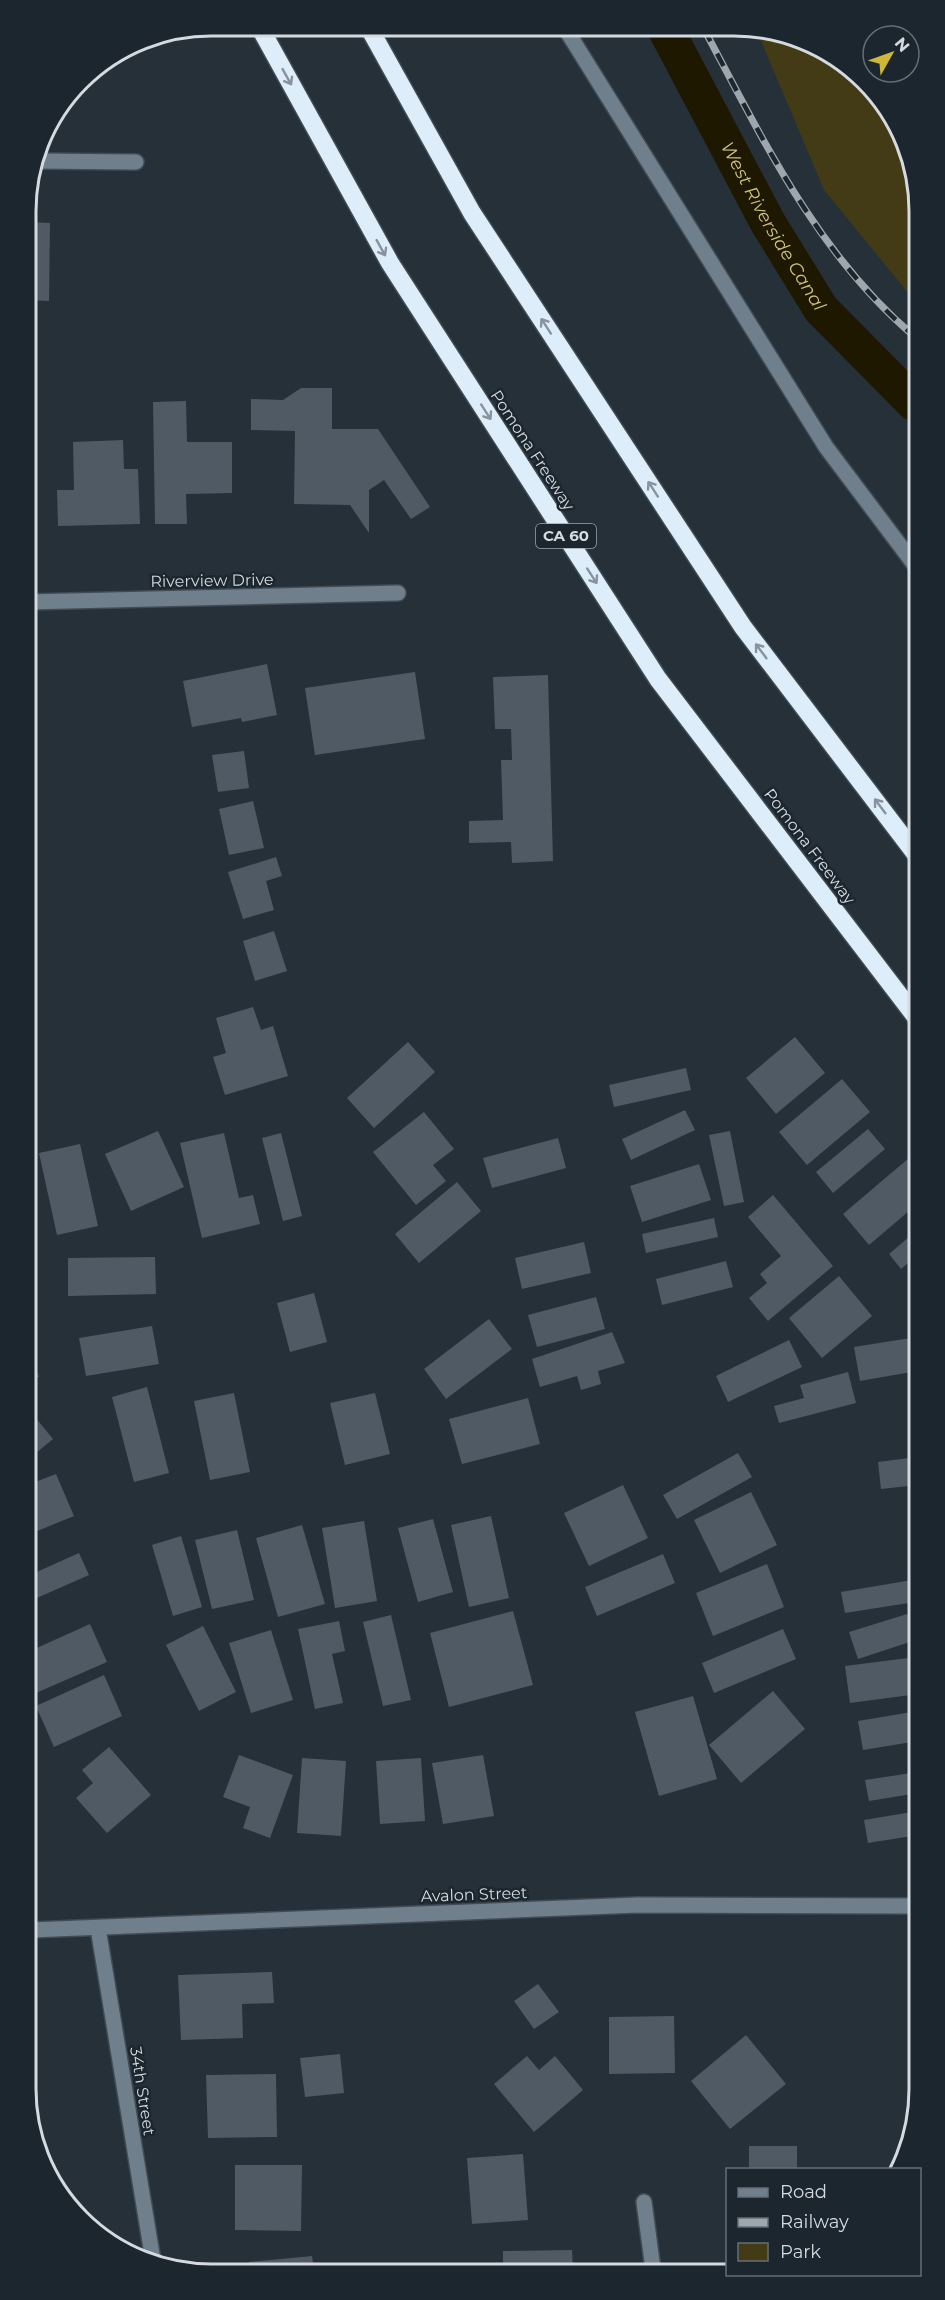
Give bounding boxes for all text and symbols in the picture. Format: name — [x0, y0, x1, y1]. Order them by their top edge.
north arrow — [861, 24, 921, 84]
text: N — [891, 34, 914, 56]
one-way arrow — [281, 68, 293, 85]
water label: West Riverside Canal — [716, 138, 830, 315]
one-way arrow — [376, 239, 388, 256]
one-way arrow — [540, 318, 552, 335]
street label: Pomona Freeway — [487, 387, 579, 514]
one-way arrow — [480, 404, 492, 420]
one-way arrow — [647, 482, 659, 498]
road number: CA 60 — [536, 524, 596, 548]
one-way arrow — [586, 567, 598, 584]
street label: Riverview Drive — [150, 570, 274, 591]
one-way arrow — [755, 644, 768, 660]
street label: Pomona Freeway — [760, 785, 859, 908]
one-way arrow — [873, 798, 886, 814]
street label: Avalon Street — [420, 1883, 528, 1906]
street label: 34th Street — [126, 2045, 159, 2137]
legend — [726, 2168, 921, 2276]
text: Road — [780, 2181, 827, 2203]
text: Railway — [780, 2211, 849, 2233]
text: Park — [780, 2241, 821, 2263]

